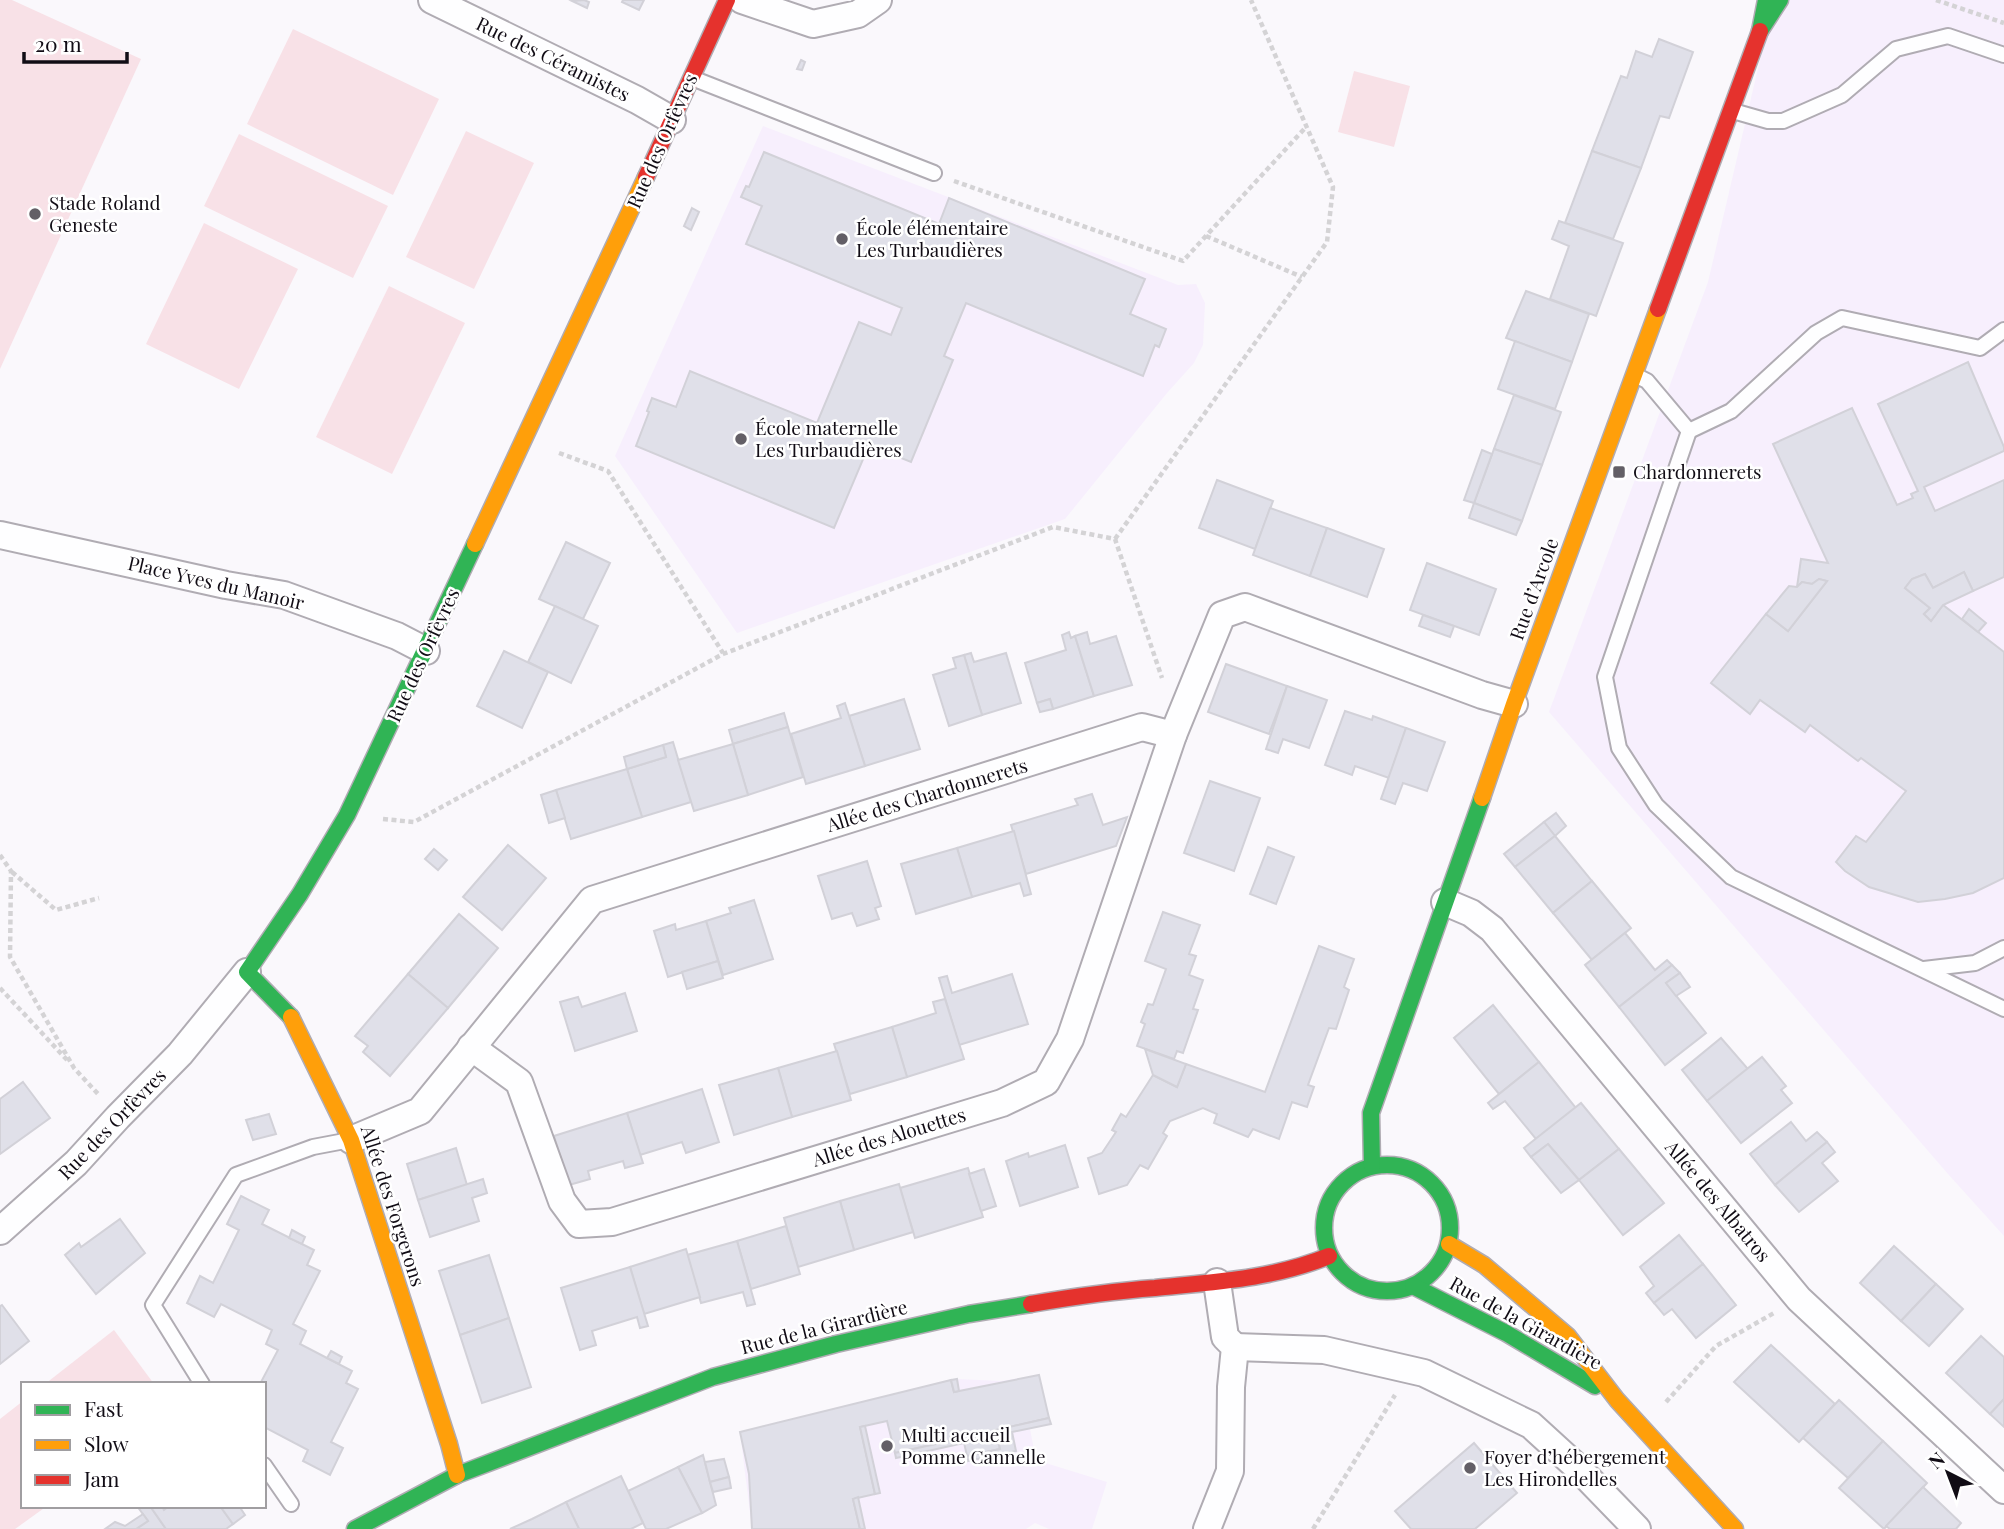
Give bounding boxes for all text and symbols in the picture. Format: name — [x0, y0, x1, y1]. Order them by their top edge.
street label: Rue des Céramistes — [472, 10, 635, 107]
scale bar — [24, 21, 128, 65]
text: 20 m — [35, 29, 82, 57]
street label: Rue des Orfèvres — [620, 69, 702, 212]
place label: Stade Roland Geneste — [49, 189, 161, 237]
marker: Stade Roland Geneste — [27, 206, 43, 222]
place label: École élémentaire Les Turbaudières — [856, 214, 1008, 262]
marker: École élémentaire Les Turbaudières — [834, 231, 850, 247]
place label: École maternelle Les Turbaudières — [755, 414, 902, 462]
marker: École maternelle Les Turbaudières — [733, 431, 749, 447]
place label: Chardonnerets — [1633, 458, 1761, 484]
marker: Chardonnerets — [1611, 464, 1627, 480]
street label: Rue d’Arcole — [1503, 534, 1564, 643]
street label: Place Yves du Manoir — [126, 549, 307, 615]
street label: Rue des Orfèvres — [380, 583, 465, 726]
street label: Allée des Chardonnerets — [822, 751, 1030, 837]
street label: Rue des Orfèvres — [52, 1062, 171, 1184]
street label: Allée des Alouettes — [808, 1100, 968, 1172]
street label: Allée des Forgerons — [355, 1121, 432, 1289]
street label: Allée des Albatros — [1660, 1133, 1777, 1267]
street label: Rue de la Girardière — [1446, 1269, 1607, 1375]
street label: Rue de la Girardière — [738, 1293, 910, 1359]
legend — [21, 1382, 266, 1508]
text: Fast — [84, 1394, 123, 1422]
place label: Multi accueil Pomme Cannelle — [901, 1421, 1046, 1469]
text: Slow — [84, 1429, 129, 1457]
marker: Multi accueil Pomme Cannelle — [879, 1438, 895, 1454]
north arrow — [1913, 1438, 1983, 1508]
place label: Foyer d’hébergement Les Hirondelles — [1484, 1443, 1666, 1491]
text: N — [1922, 1445, 1950, 1474]
marker: Foyer d’hébergement Les Hirondelles — [1462, 1460, 1478, 1476]
text: Jam — [83, 1464, 120, 1492]

